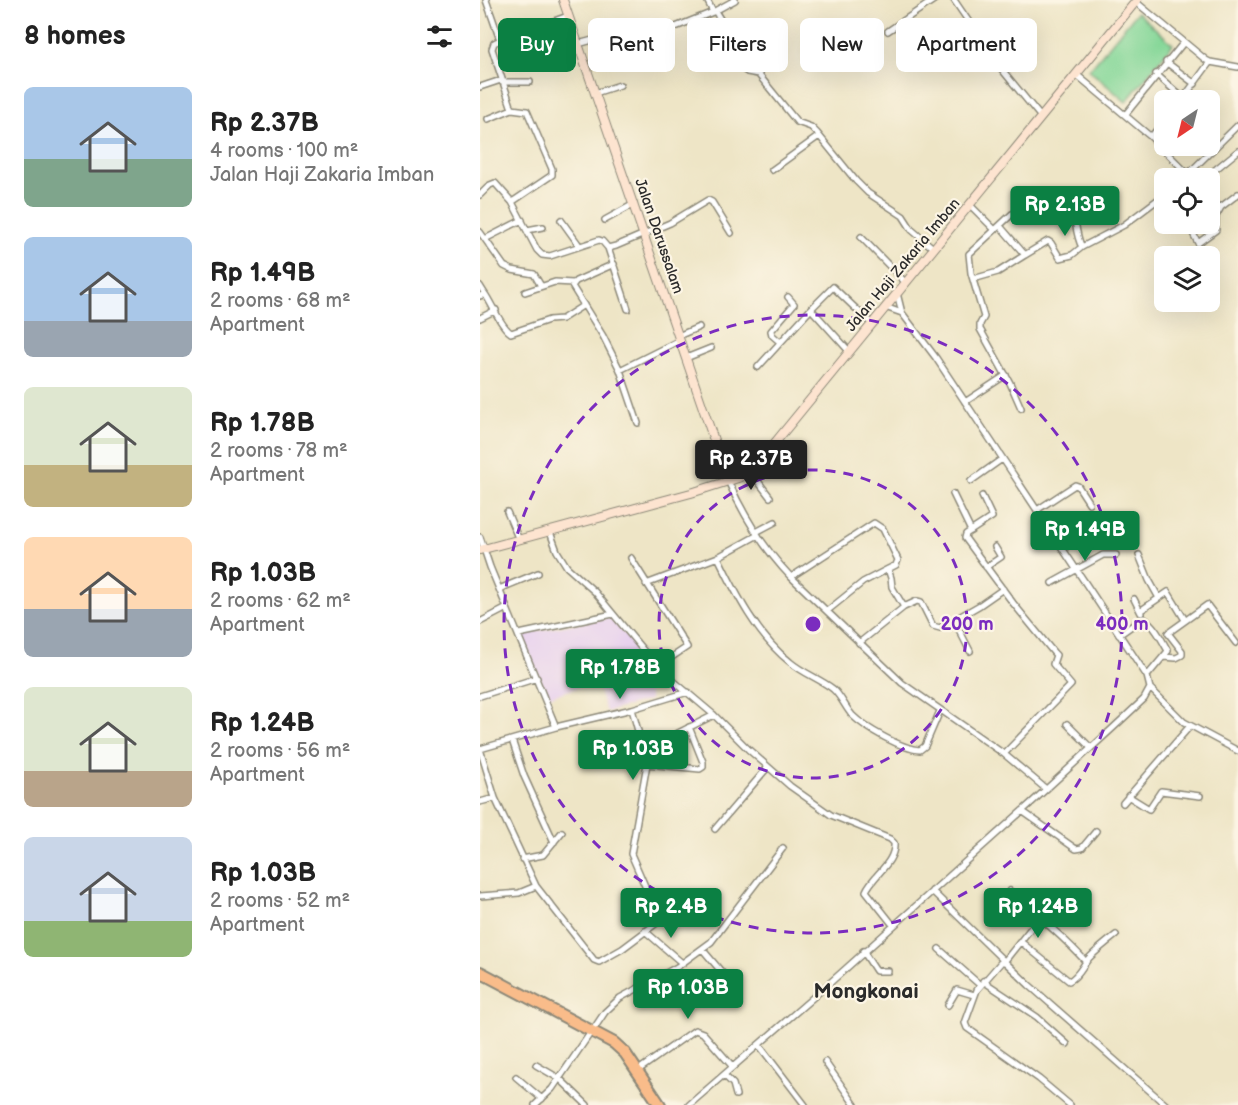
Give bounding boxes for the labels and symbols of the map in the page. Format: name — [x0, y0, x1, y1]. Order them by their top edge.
north arrow — [1154, 90, 1220, 156]
street label: Jalan Darussalam — [630, 176, 688, 296]
pin: Rp 2.13B — [1003, 186, 1127, 237]
street label: Jalan Haji Zakaria Imban — [842, 194, 964, 336]
pin: Rp 2.37B — [689, 440, 813, 491]
pin: Rp 1.49B — [1023, 511, 1147, 562]
centre of rings — [803, 614, 823, 634]
text: 200 m — [940, 614, 994, 635]
text: 400 m — [1095, 614, 1149, 635]
pin: Rp 1.78B — [558, 649, 682, 700]
pin: Rp 1.03B — [571, 730, 695, 781]
pin: Rp 2.4B — [616, 888, 726, 939]
pin: Rp 1.24B — [976, 888, 1100, 939]
pin: Rp 1.03B — [626, 969, 750, 1020]
district label: Mongkonai — [813, 979, 919, 1004]

